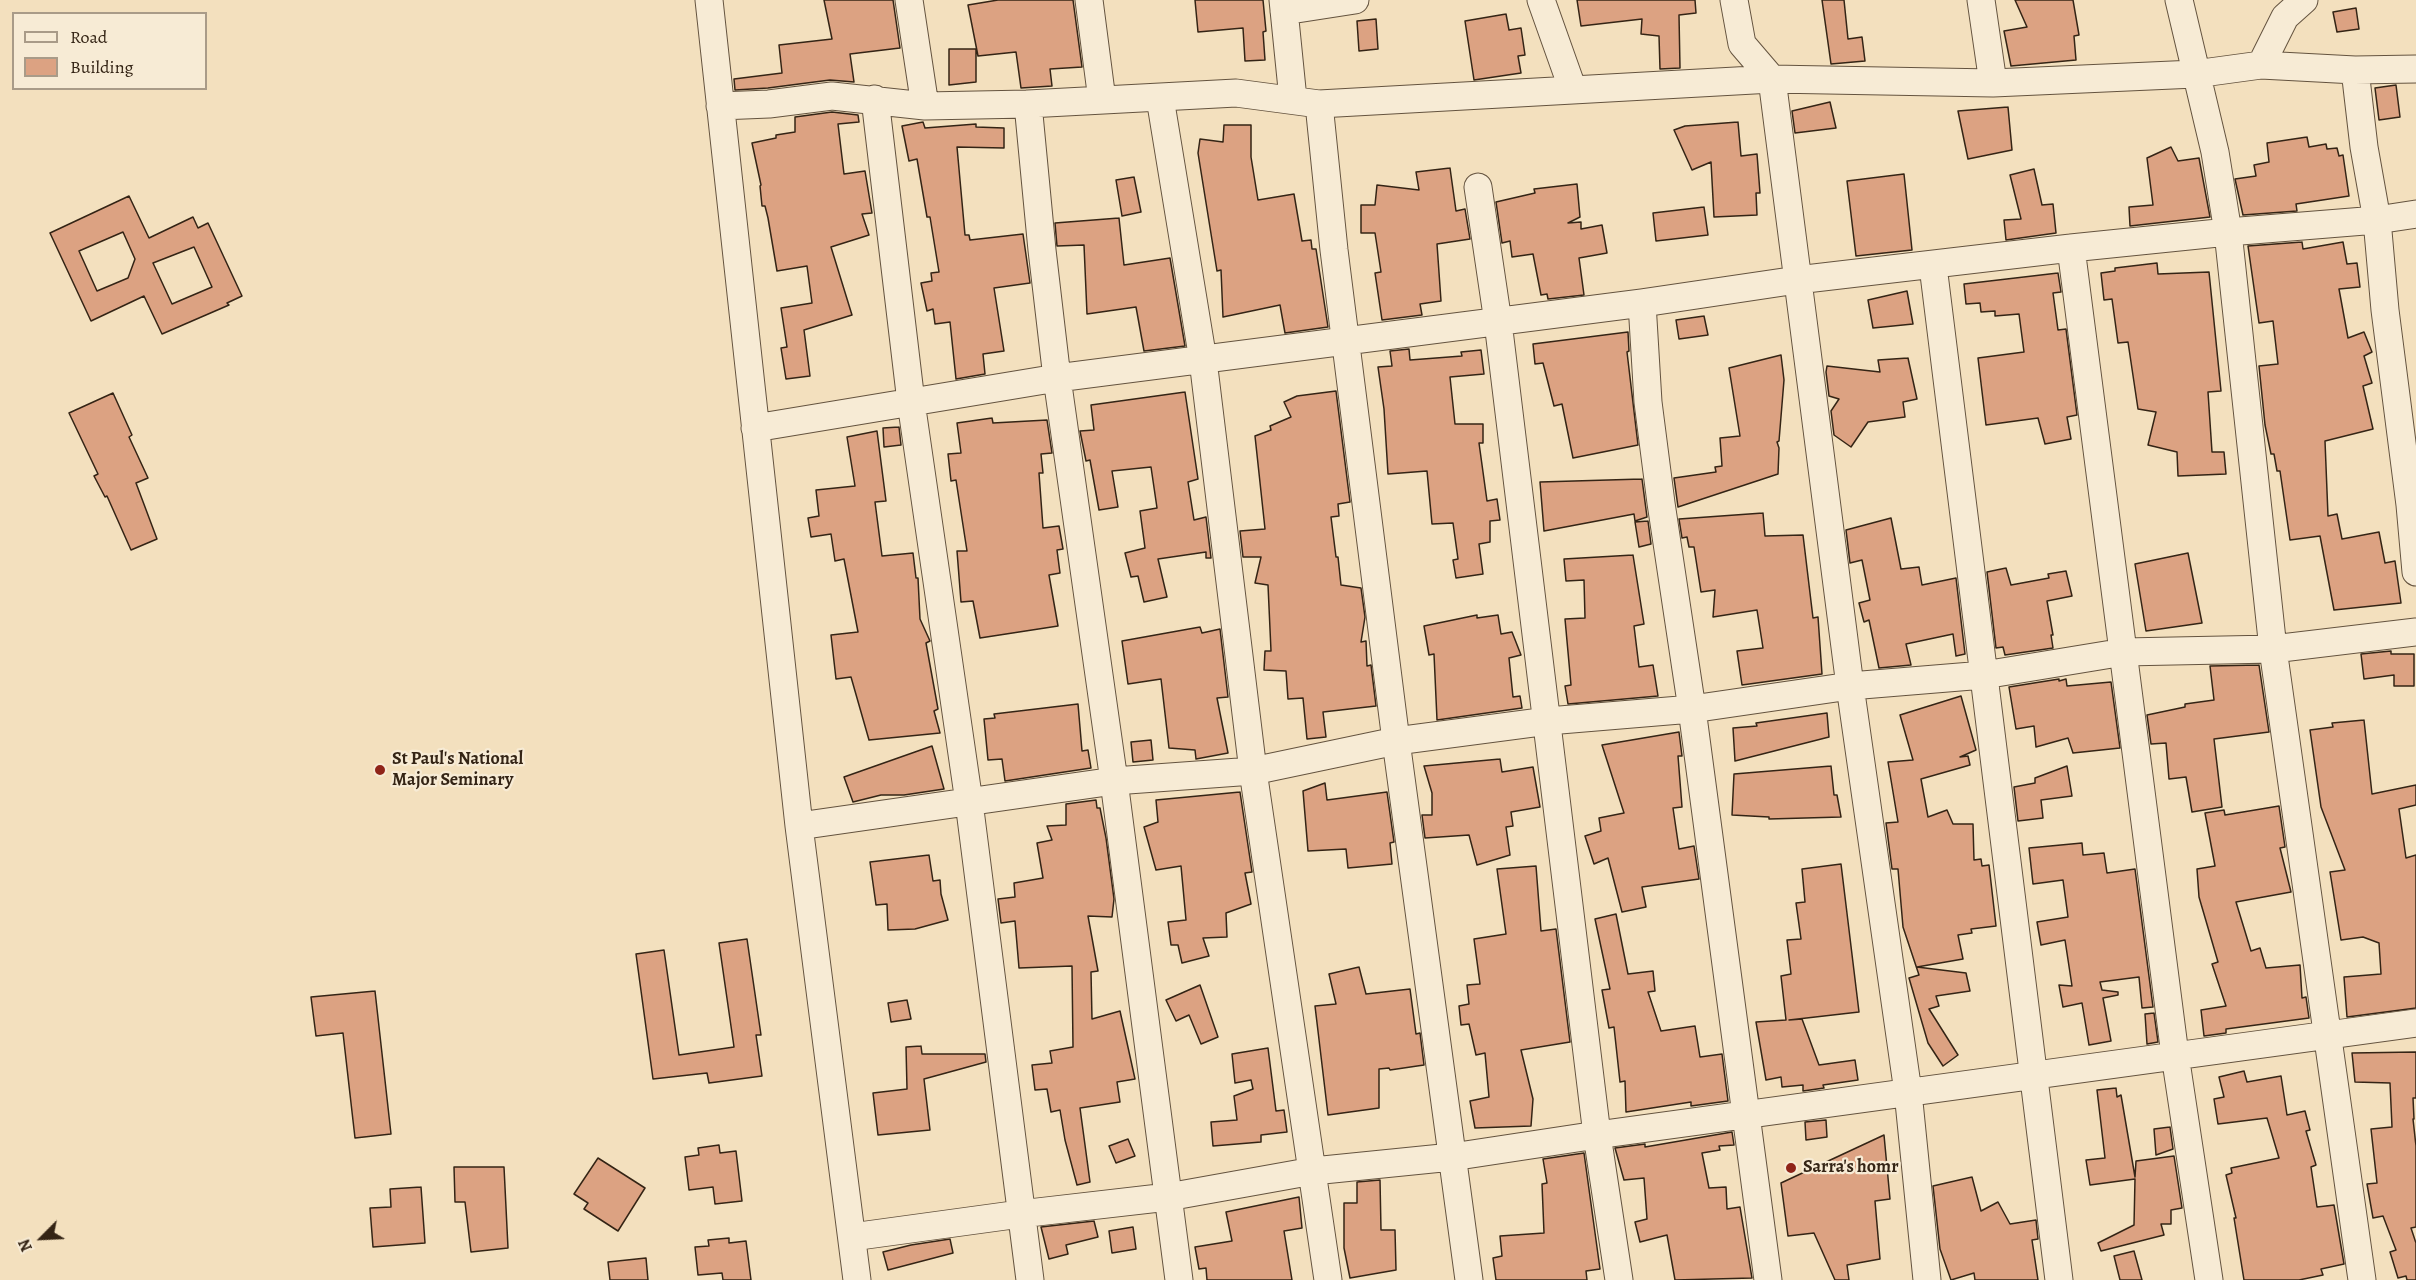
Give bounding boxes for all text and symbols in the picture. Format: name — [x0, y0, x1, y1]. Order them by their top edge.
legend — [12, 12, 207, 90]
text: Road — [70, 25, 107, 49]
text: Building — [70, 55, 134, 79]
place label: St Paul's National Major Seminary — [392, 749, 523, 792]
marker: St Paul's National Major Seminary — [373, 763, 387, 777]
place label: Sarra's homr — [1803, 1157, 1899, 1179]
marker: Sarra's homr — [1784, 1161, 1798, 1175]
north arrow — [12, 1208, 72, 1268]
text: N — [13, 1236, 38, 1255]

